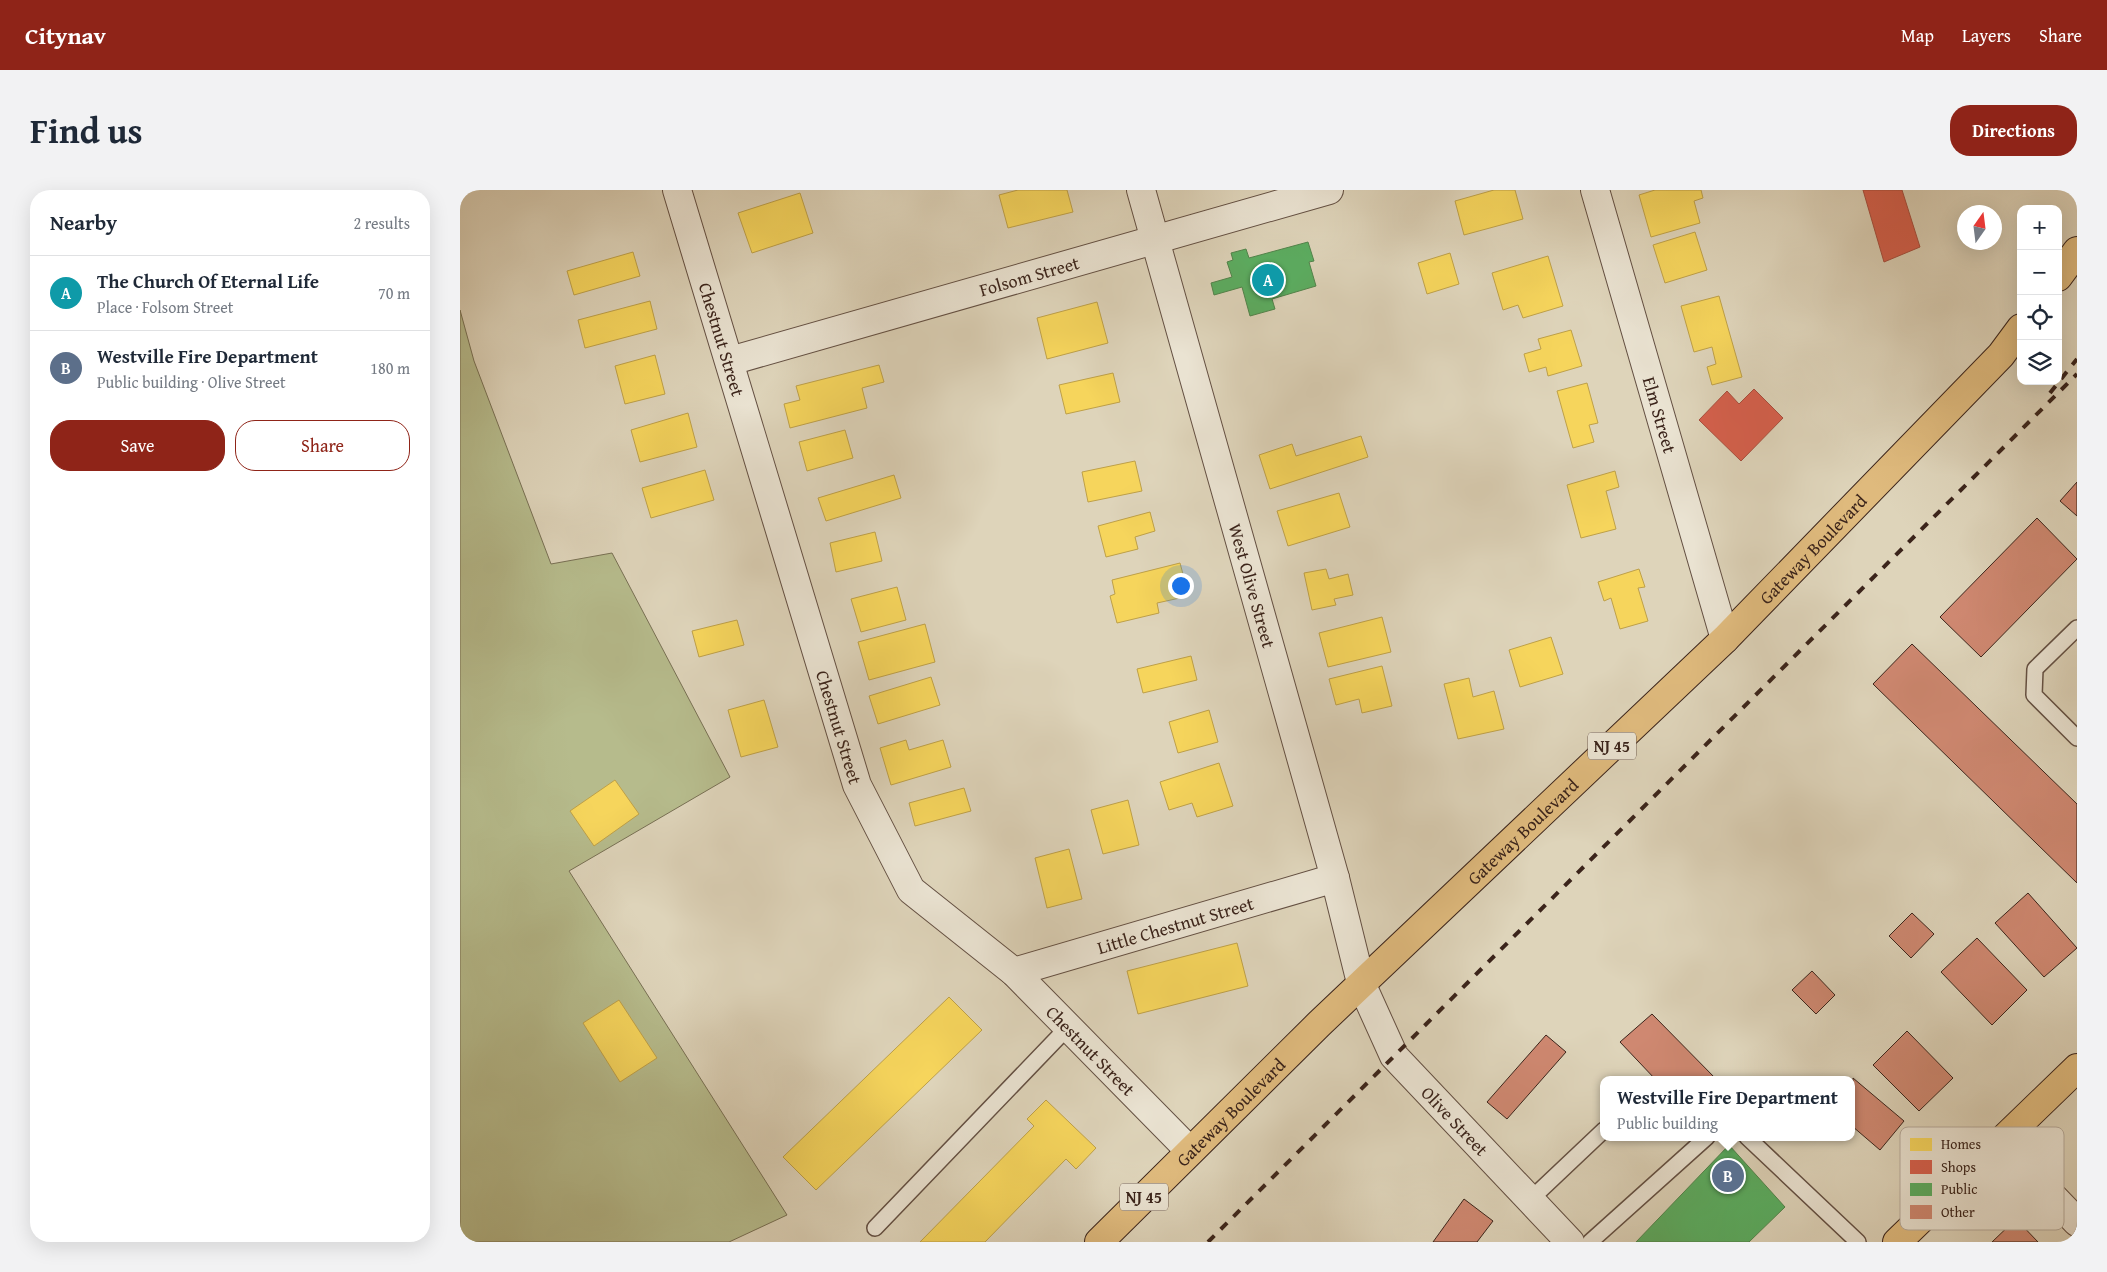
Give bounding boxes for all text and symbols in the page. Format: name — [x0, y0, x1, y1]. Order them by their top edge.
text: Citynav — [25, 18, 106, 53]
text: Map — [1901, 22, 1934, 49]
text: Layers — [1962, 22, 2011, 49]
text: Share — [2039, 22, 2082, 49]
text: Find us — [30, 105, 143, 156]
button: Directions — [1950, 105, 2077, 156]
north arrow — [1957, 205, 2002, 250]
map controls — [2017, 205, 2062, 385]
button: + — [2017, 205, 2062, 250]
text: Nearby — [50, 207, 117, 238]
text: 2 results — [353, 211, 410, 235]
street label: Folsom Street — [976, 248, 1083, 303]
button: − — [2017, 250, 2062, 295]
pin: A — [1252, 261, 1284, 299]
text: The Church Of Eternal Life — [97, 267, 319, 295]
street label: Chestnut Street — [692, 279, 752, 400]
text: A — [61, 281, 71, 305]
text: 70 m — [378, 281, 410, 305]
text: Place · Folsom Street — [97, 295, 233, 319]
button: locate — [2017, 295, 2062, 340]
button: layers — [2017, 340, 2062, 385]
text: Westville Fire Department — [97, 342, 318, 370]
text: B — [61, 356, 71, 380]
text: 180 m — [370, 356, 410, 380]
text: Public building · Olive Street — [97, 370, 286, 394]
street label: Elm Street — [1636, 373, 1684, 457]
button: Save — [50, 420, 225, 471]
button: Share — [235, 420, 410, 471]
street label: Gateway Boulevard — [1753, 487, 1873, 610]
street label: West Olive Street — [1222, 520, 1283, 652]
your location — [1168, 573, 1194, 599]
street label: Chestnut Street — [809, 667, 870, 788]
road number: NJ 45 — [1588, 732, 1636, 760]
street label: Gateway Boulevard — [1461, 771, 1584, 891]
street label: Little Chestnut Street — [1094, 889, 1257, 960]
street label: Chestnut Street — [1040, 999, 1142, 1102]
street label: Gateway Boulevard — [1170, 1051, 1292, 1172]
popup — [1600, 1076, 1855, 1141]
street label: Olive Street — [1415, 1079, 1495, 1162]
text: Westville Fire Department — [1617, 1083, 1838, 1111]
text: Public building — [1617, 1111, 1718, 1135]
legend — [1900, 1127, 2064, 1230]
text: Homes — [1941, 1134, 1981, 1154]
pin: B — [1712, 1157, 1744, 1195]
text: Shops — [1941, 1157, 1976, 1177]
text: Public — [1941, 1179, 1977, 1199]
road number: NJ 45 — [1120, 1184, 1168, 1210]
text: Other — [1941, 1202, 1975, 1222]

